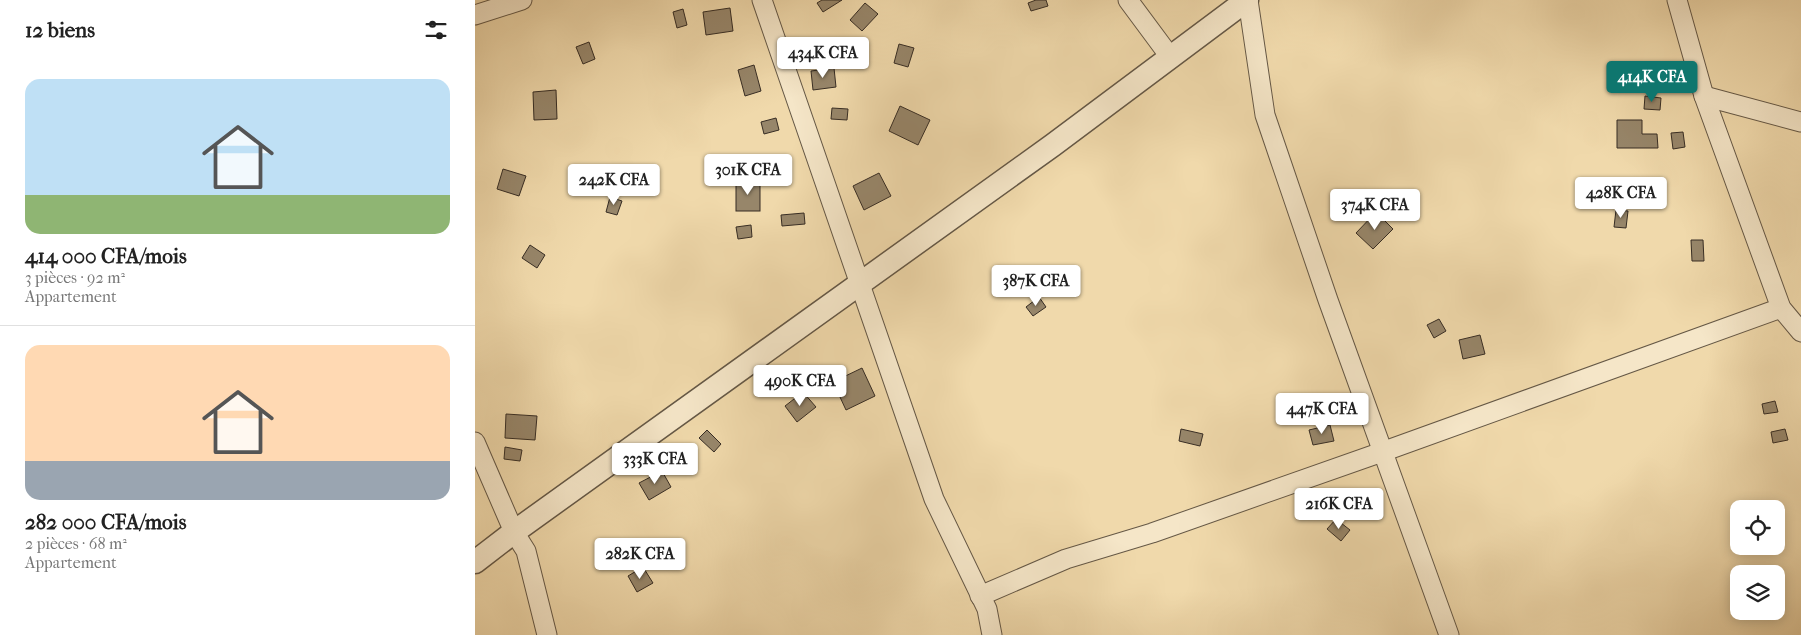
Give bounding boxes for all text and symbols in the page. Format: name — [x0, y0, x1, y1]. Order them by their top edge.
icon: filters — [422, 16, 450, 44]
text: 12 biens — [25, 18, 95, 42]
pin: 434K CFA — [771, 36, 875, 79]
text: 434K CFA — [788, 43, 858, 62]
pin: 414K CFA — [1600, 61, 1704, 103]
text: 414K CFA — [1617, 67, 1687, 86]
icon: home — [193, 112, 283, 202]
pin: 301K CFA — [696, 154, 800, 196]
text: 301K CFA — [715, 160, 781, 179]
pin: 242K CFA — [562, 164, 666, 206]
text: 242K CFA — [579, 170, 649, 189]
pin: 428K CFA — [1569, 176, 1673, 219]
text: 428K CFA — [1586, 183, 1656, 202]
pin: 374K CFA — [1323, 188, 1427, 231]
text: 374K CFA — [1341, 195, 1409, 214]
text: 414 000 CFA/mois — [25, 244, 187, 268]
pin: 387K CFA — [984, 264, 1088, 307]
text: 3 pièces · 92 m² — [25, 268, 125, 287]
text: 387K CFA — [1003, 271, 1069, 290]
text: Appartement — [25, 287, 117, 306]
pin: 490K CFA — [748, 364, 852, 407]
text: 490K CFA — [764, 371, 836, 390]
icon: home — [193, 377, 283, 467]
pin: 447K CFA — [1270, 392, 1374, 435]
text: 447K CFA — [1287, 399, 1357, 418]
pin: 333K CFA — [603, 442, 707, 485]
text: 333K CFA — [623, 449, 687, 468]
pin: 216K CFA — [1287, 488, 1391, 530]
text: 216K CFA — [1305, 494, 1373, 513]
map controls — [1730, 500, 1785, 620]
button: locate — [1730, 500, 1785, 555]
text: 282 000 CFA/mois — [25, 510, 187, 534]
text: 2 pièces · 68 m² — [25, 534, 127, 553]
pin: 282K CFA — [588, 538, 692, 580]
text: 282K CFA — [605, 544, 675, 563]
text: Appartement — [25, 553, 117, 572]
button: layers — [1730, 565, 1785, 620]

